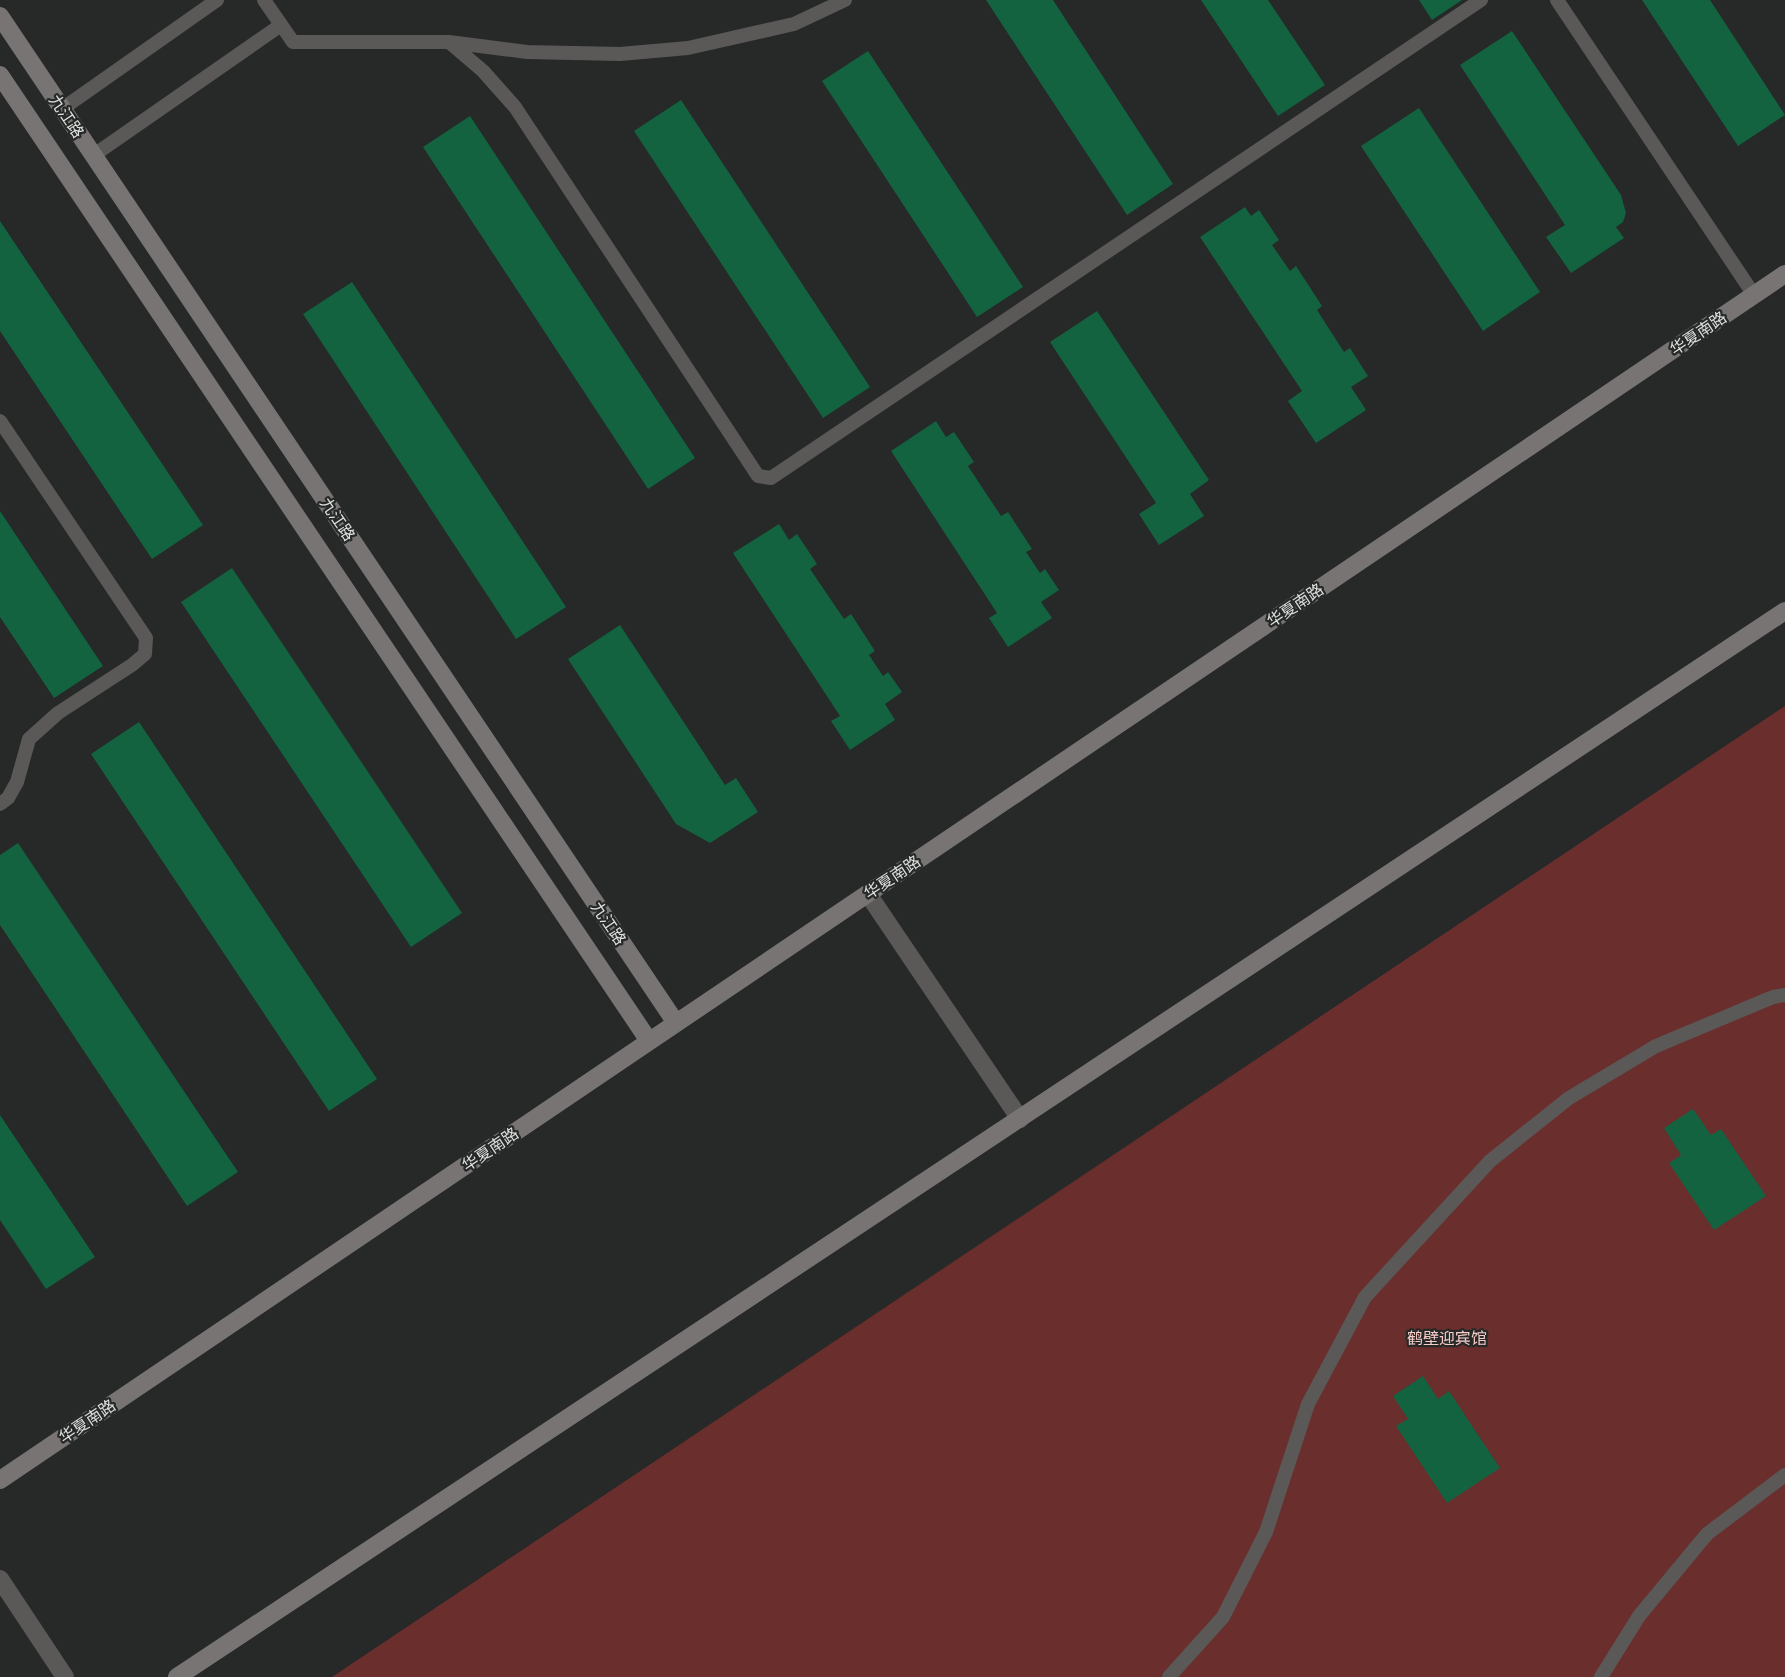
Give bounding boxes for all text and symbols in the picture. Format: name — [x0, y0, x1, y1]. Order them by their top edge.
street label: 九江路 — [44, 90, 90, 142]
street label: 华夏南路 — [1665, 306, 1731, 360]
street label: 九江路 — [315, 493, 361, 545]
street label: 华夏南路 — [1262, 578, 1328, 632]
street label: 华夏南路 — [859, 850, 925, 904]
street label: 九江路 — [586, 897, 632, 949]
street label: 华夏南路 — [457, 1122, 523, 1176]
park label: 鹤壁迎宾馆 — [1407, 1327, 1487, 1349]
street label: 华夏南路 — [54, 1394, 120, 1448]

